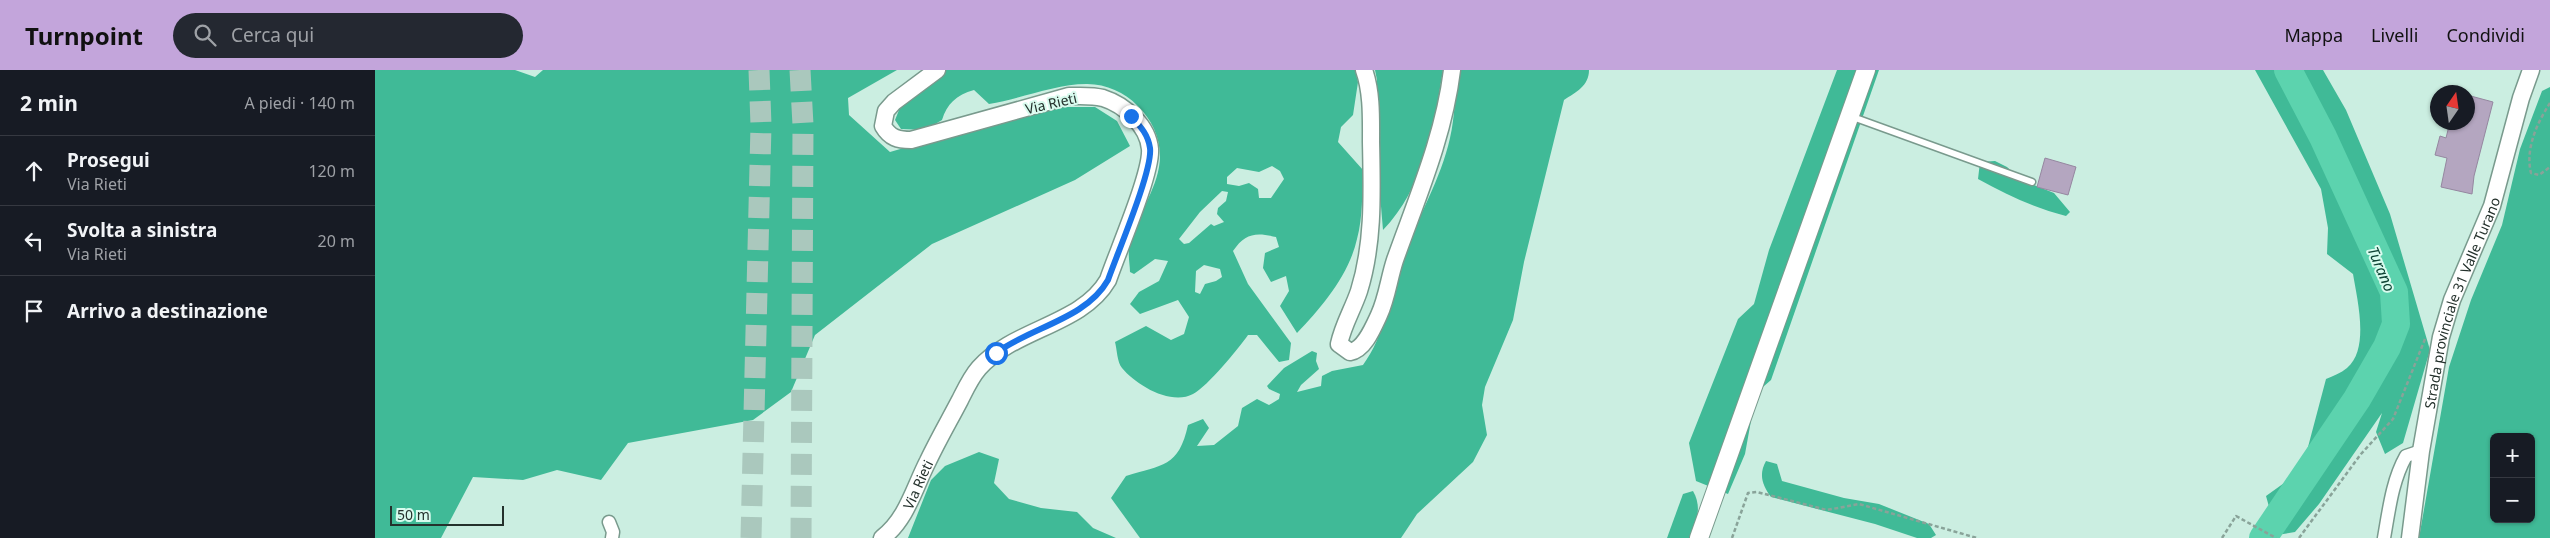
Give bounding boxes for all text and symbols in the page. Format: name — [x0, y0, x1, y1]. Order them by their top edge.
search box — [173, 13, 523, 58]
text: Turnpoint — [25, 19, 143, 52]
icon: search — [191, 21, 219, 49]
text: Cerca qui — [231, 22, 314, 48]
text: Mappa — [2284, 23, 2343, 47]
text: Livelli — [2371, 23, 2418, 47]
text: Condividi — [2446, 23, 2525, 47]
north arrow — [2430, 85, 2475, 130]
street label: Via Rieti — [1023, 88, 1079, 118]
text: 2 min — [20, 89, 78, 117]
text: A piedi · 140 m — [244, 92, 355, 114]
route end — [1120, 105, 1143, 128]
text: Prosegui — [67, 147, 150, 173]
icon: ahead — [20, 157, 48, 185]
text: 120 m — [308, 160, 355, 182]
text: Via Rieti — [67, 173, 127, 195]
street label: Strada provinciale 31 Valle Turano — [2419, 195, 2503, 410]
text: Svolta a sinistra — [67, 217, 217, 243]
icon: left — [20, 227, 48, 255]
text: 20 m — [318, 230, 355, 252]
text: Via Rieti — [67, 243, 127, 265]
water label: Turano — [2364, 244, 2400, 294]
icon: arrive — [20, 297, 48, 325]
text: Arrivo a destinazione — [67, 298, 268, 324]
route start — [985, 342, 1008, 365]
map controls — [2490, 433, 2535, 523]
button: + — [2490, 433, 2535, 478]
street label: Via Rieti — [898, 456, 937, 512]
button: − — [2490, 478, 2535, 523]
scale bar — [390, 503, 504, 526]
text: 50 m — [397, 505, 430, 524]

